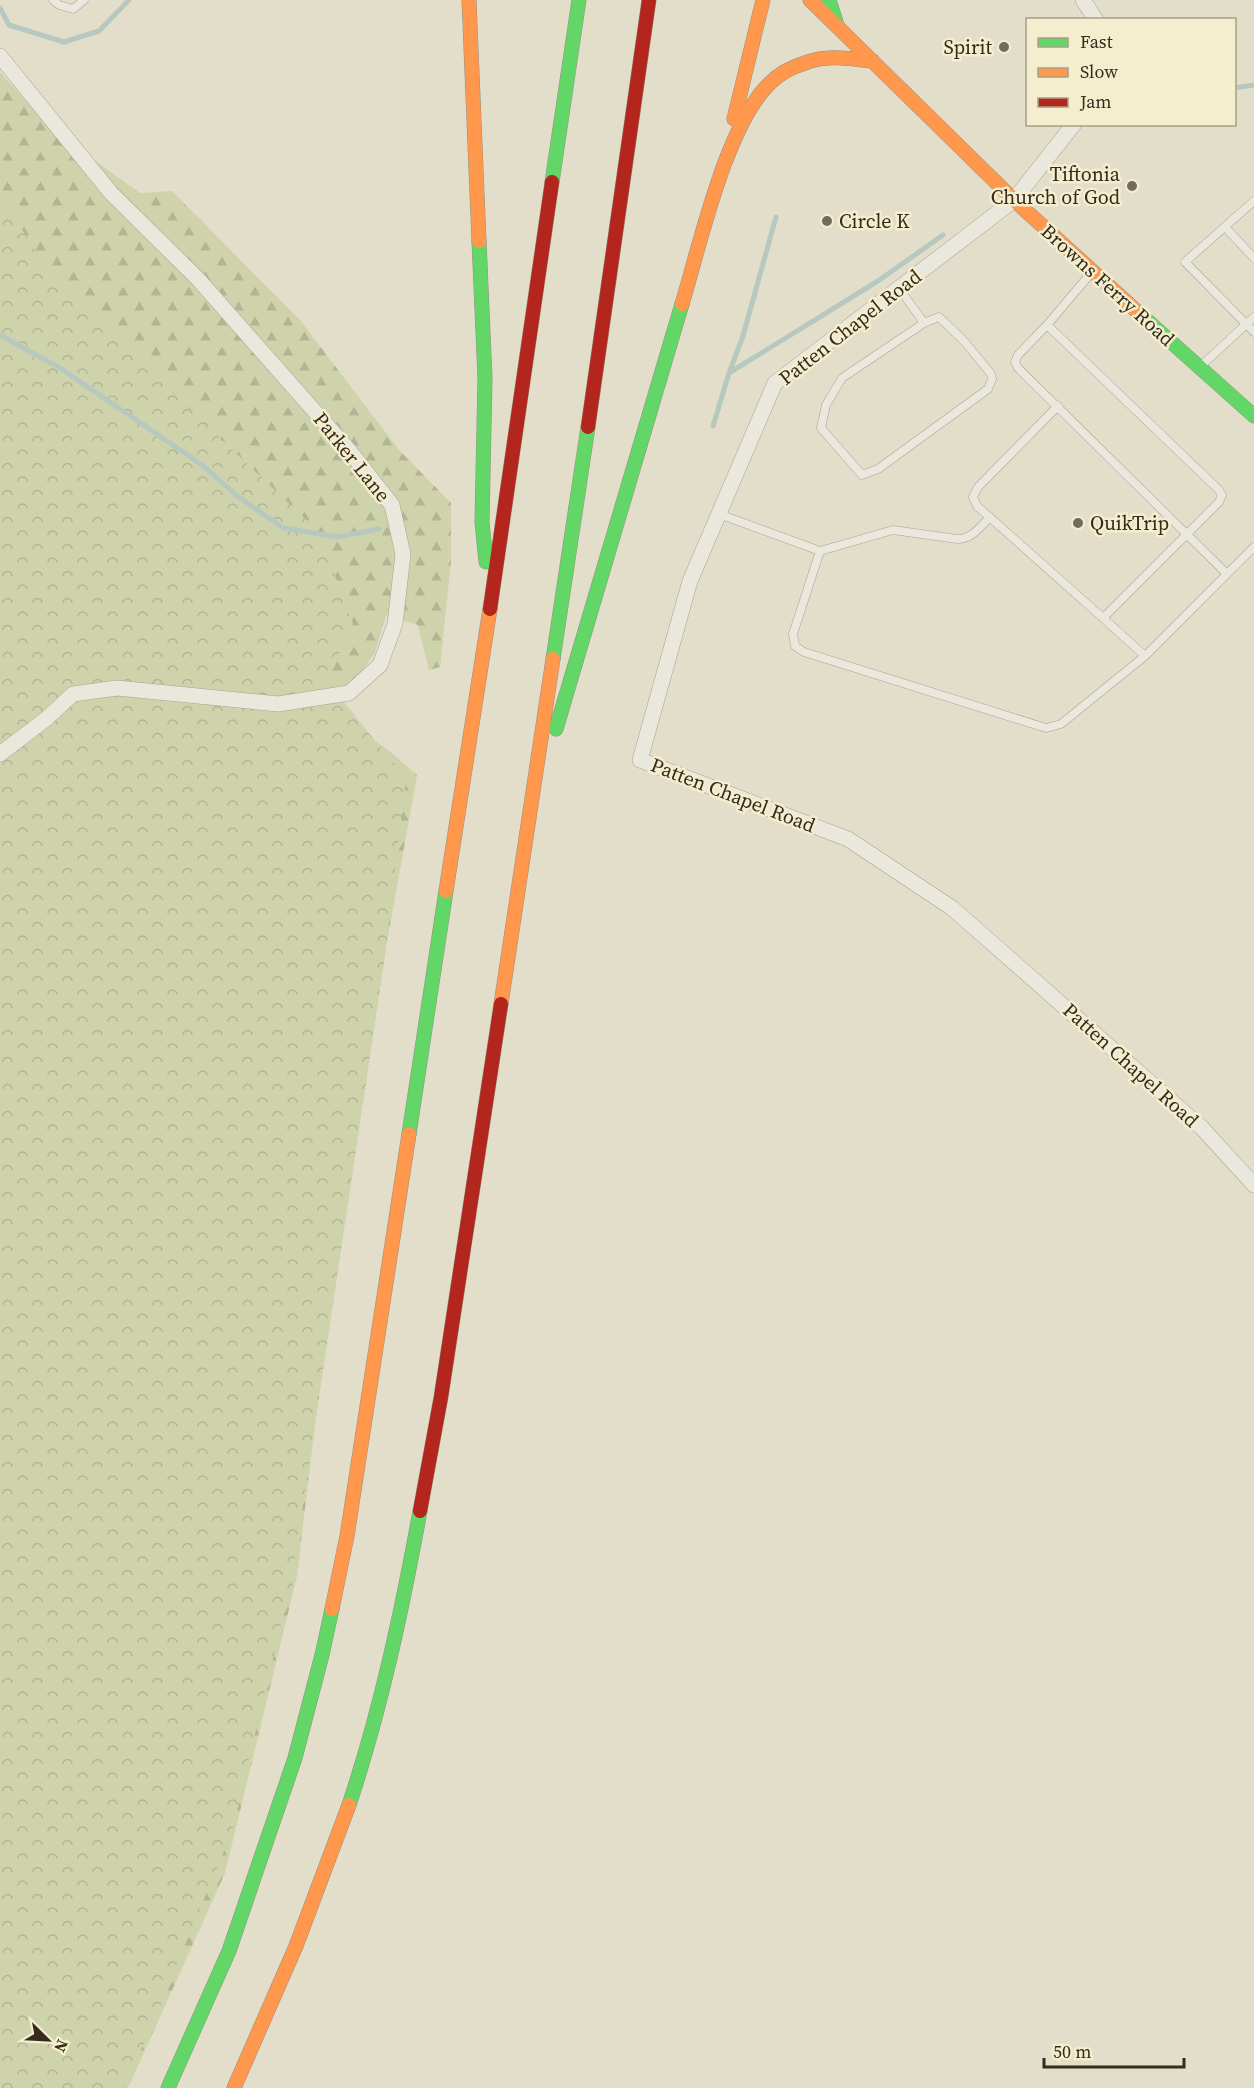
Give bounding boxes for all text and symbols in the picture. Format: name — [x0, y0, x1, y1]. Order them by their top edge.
legend — [1026, 18, 1236, 126]
text: Fast — [1080, 29, 1113, 54]
place label: Spirit — [943, 33, 992, 61]
marker: Spirit — [997, 40, 1011, 54]
text: Slow — [1080, 59, 1118, 84]
text: Jam — [1079, 89, 1112, 114]
place label: Tiftonia Church of God — [991, 160, 1121, 211]
marker: Tiftonia Church of God — [1125, 179, 1139, 193]
place label: Circle K — [839, 207, 910, 235]
marker: Circle K — [820, 214, 834, 228]
street label: Browns Ferry Road — [1035, 217, 1181, 353]
street label: Patten Chapel Road — [773, 262, 928, 392]
street label: Parker Lane — [307, 406, 397, 508]
place label: QuikTrip — [1090, 509, 1169, 537]
marker: QuikTrip — [1071, 516, 1085, 530]
street label: Patten Chapel Road — [647, 751, 820, 840]
street label: Patten Chapel Road — [1057, 996, 1206, 1134]
north arrow — [18, 2010, 78, 2070]
scale bar — [1044, 2031, 1184, 2069]
text: N — [49, 2036, 74, 2056]
text: 50 m — [1053, 2039, 1091, 2064]

